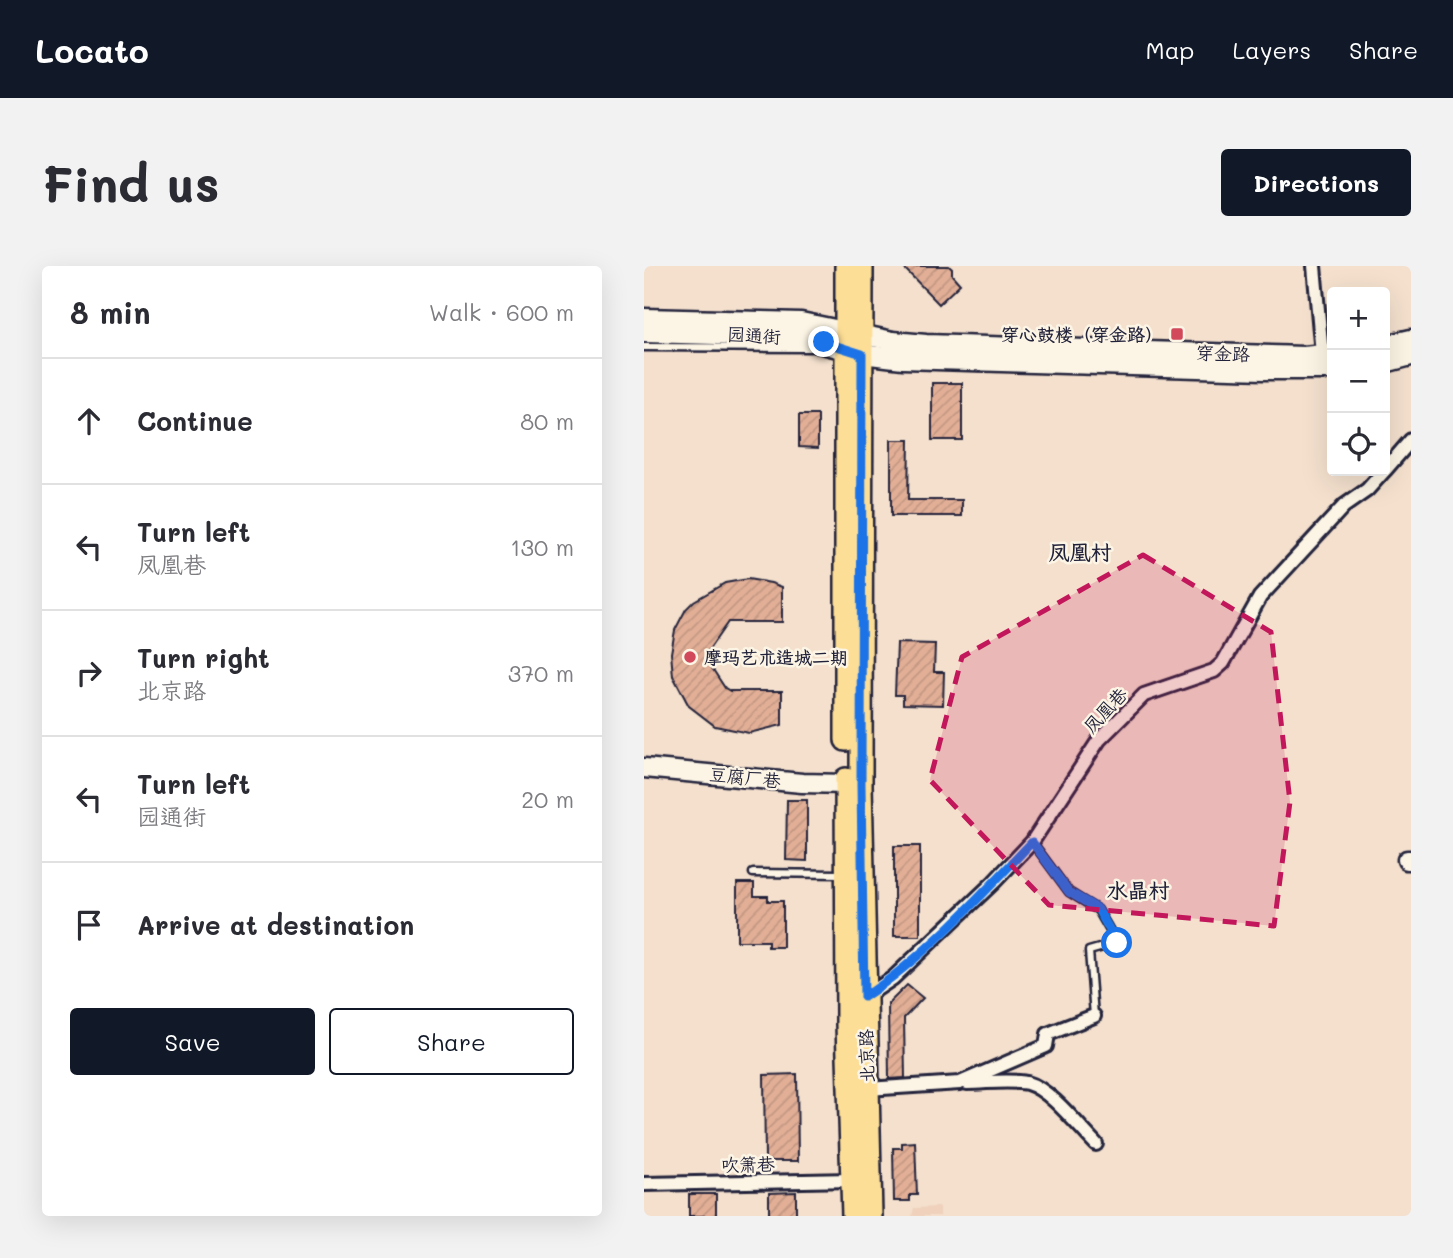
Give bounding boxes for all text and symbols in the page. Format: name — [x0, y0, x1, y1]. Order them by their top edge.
text: Locato — [35, 28, 149, 71]
text: Map — [1146, 34, 1194, 65]
text: Layers — [1232, 34, 1311, 65]
text: Share — [1349, 34, 1418, 65]
button: Directions — [1221, 149, 1411, 216]
text: Find us — [42, 151, 220, 214]
map controls — [1327, 287, 1390, 476]
button: + — [1327, 287, 1390, 350]
text: 8 min — [70, 292, 151, 332]
text: Walk · 600 m — [429, 297, 574, 327]
street label: 园通街 — [726, 322, 782, 348]
place label: 穿心鼓楼（穿金路） — [1001, 322, 1163, 346]
route end — [808, 326, 839, 357]
marker: 穿心鼓楼（穿金路） — [1169, 326, 1185, 342]
street label: 穿金路 — [1196, 340, 1250, 366]
button: − — [1327, 350, 1390, 413]
icon: ahead — [70, 402, 108, 440]
text: Continue — [137, 404, 253, 438]
text: 80 m — [520, 406, 574, 436]
button: locate — [1327, 413, 1390, 476]
text: Turn left — [137, 515, 250, 549]
icon: left — [70, 528, 108, 566]
text: 130 m — [510, 532, 574, 562]
district label: 凤凰村 — [1049, 538, 1112, 565]
text: 凤凰巷 — [137, 549, 206, 579]
text: Turn right — [137, 641, 270, 675]
place label: 摩玛艺术造城二期 — [704, 645, 848, 669]
marker: 摩玛艺术造城二期 — [682, 649, 698, 665]
icon: right — [70, 654, 108, 692]
text: 370 m — [508, 658, 574, 688]
text: 北京路 — [137, 675, 206, 705]
street label: 凤凰巷 — [1078, 682, 1132, 738]
street label: 豆腐厂巷 — [708, 761, 782, 793]
text: Turn left — [137, 767, 250, 801]
icon: left — [70, 780, 108, 818]
text: 20 m — [521, 784, 574, 814]
text: 园通街 — [137, 801, 206, 831]
district label: 水晶村 — [1107, 876, 1170, 903]
icon: arrive — [70, 906, 108, 944]
text: Arrive at destination — [137, 908, 414, 942]
route start — [1101, 927, 1132, 958]
button: Save — [70, 1008, 315, 1075]
button: Share — [329, 1008, 574, 1075]
street label: 北京路 — [853, 1029, 879, 1083]
street label: 吹箫巷 — [721, 1152, 775, 1176]

